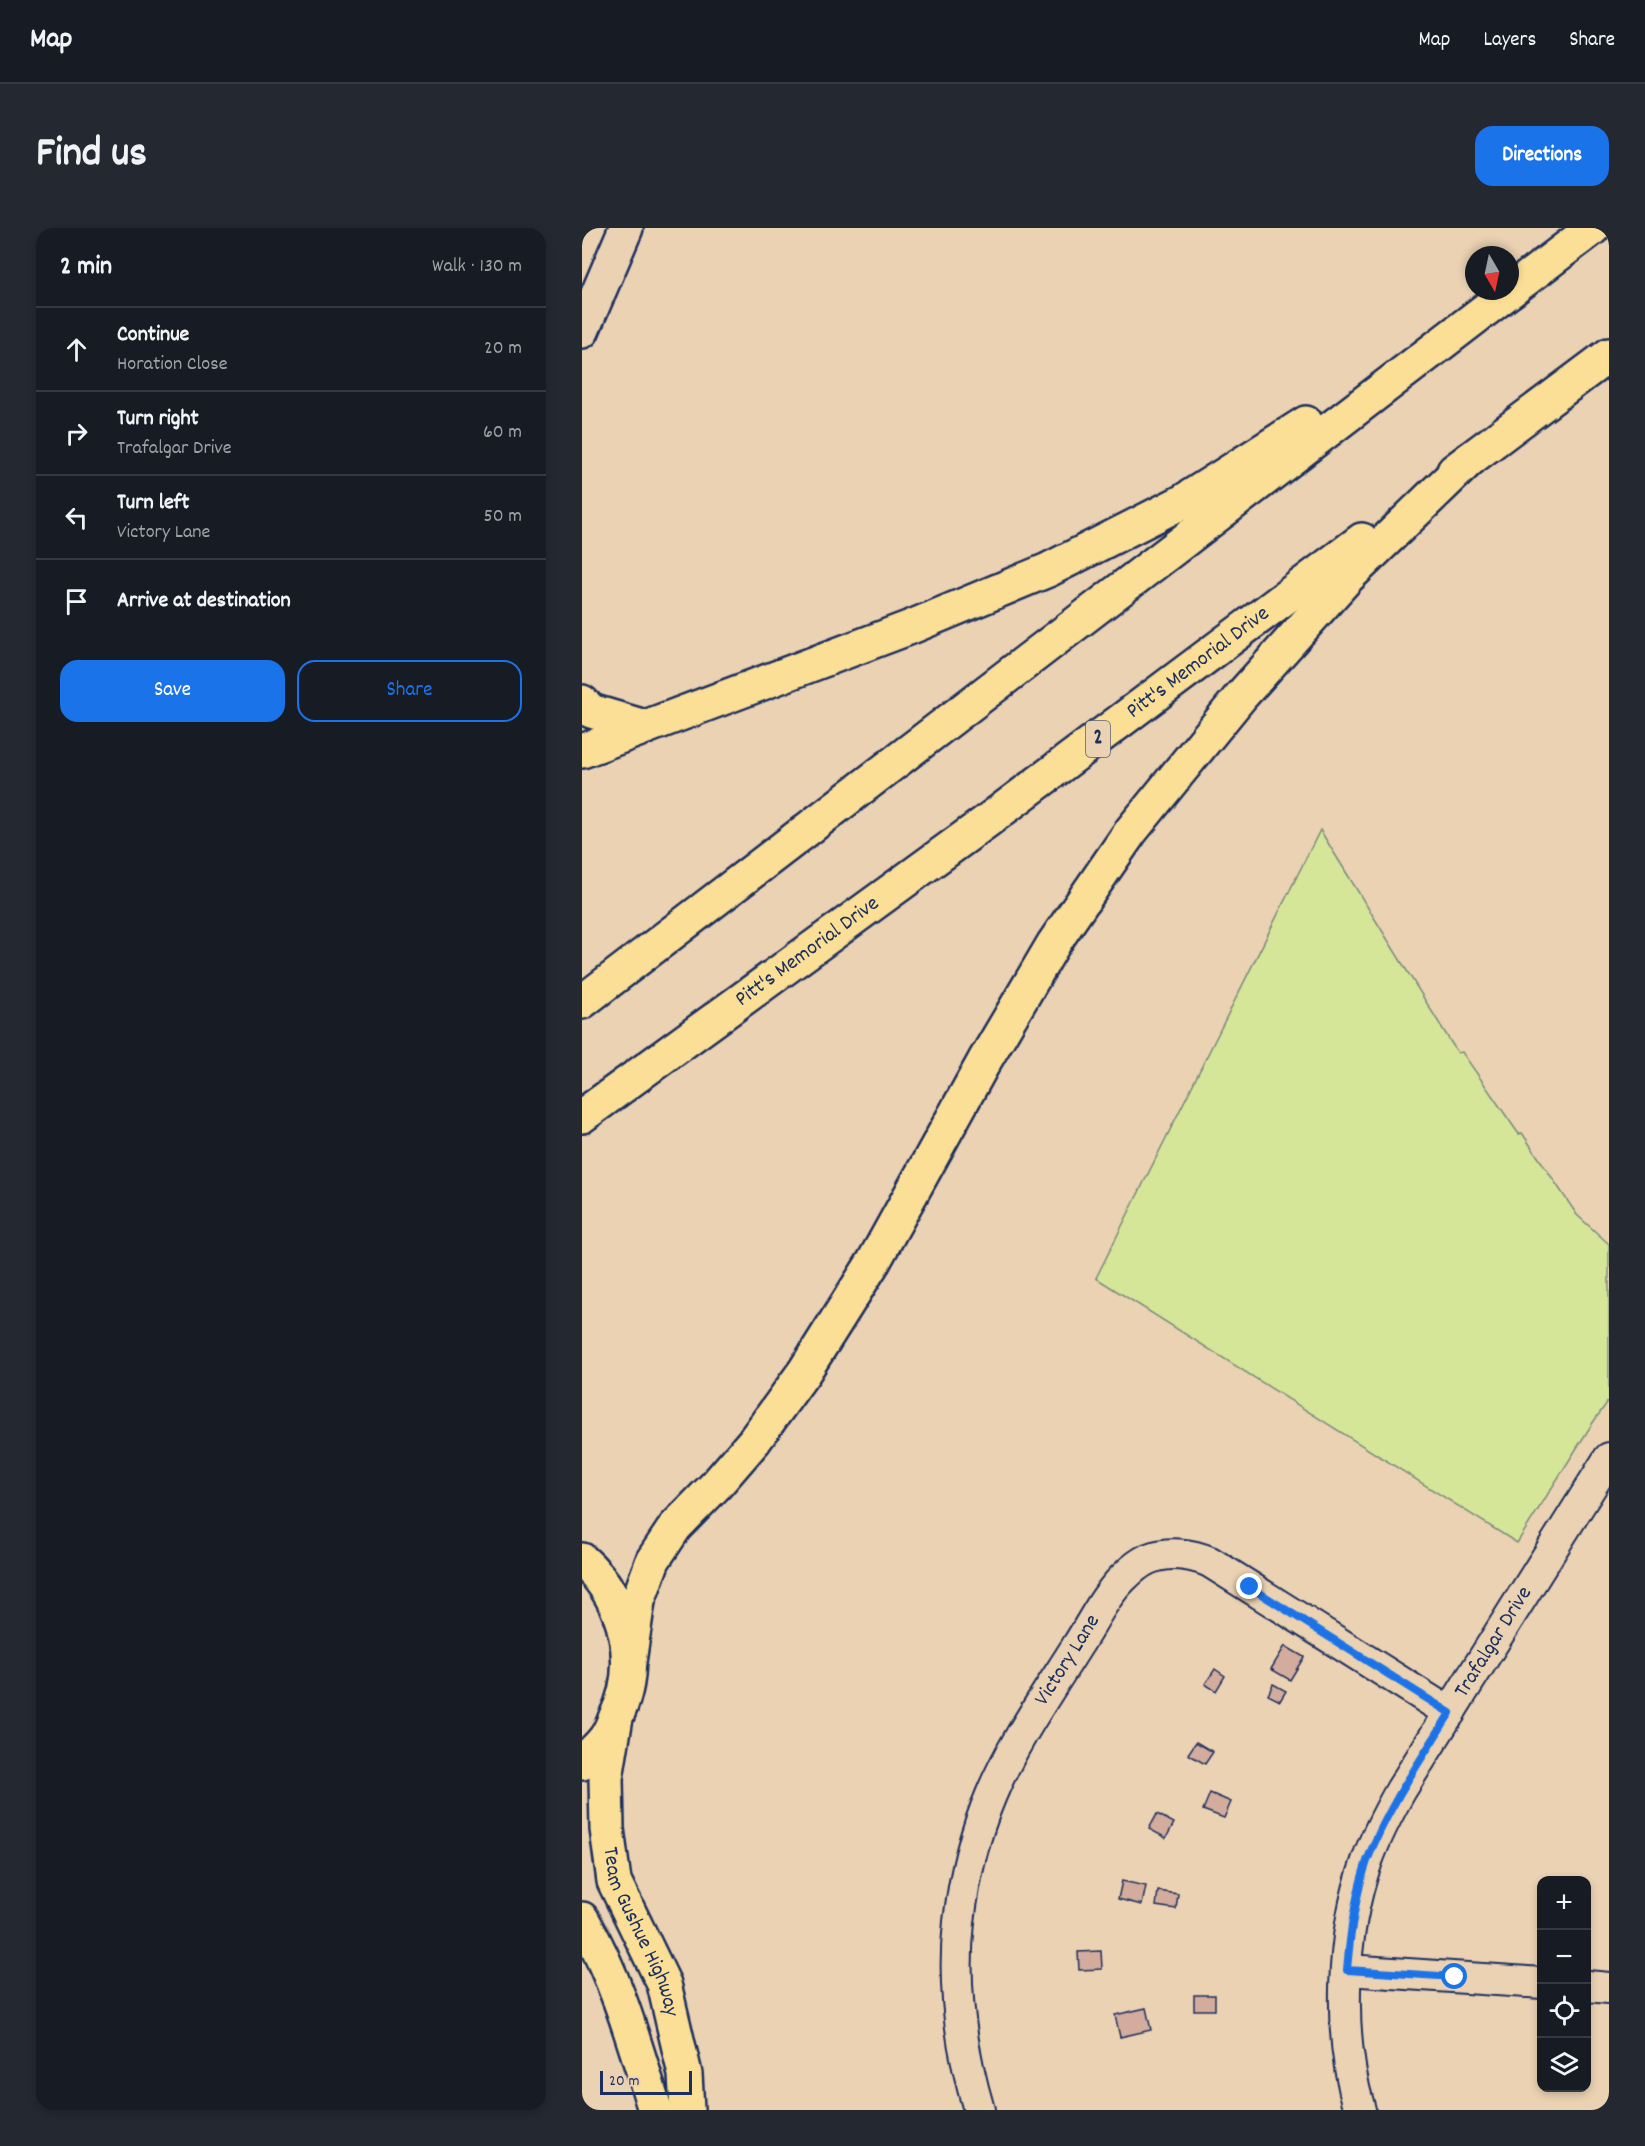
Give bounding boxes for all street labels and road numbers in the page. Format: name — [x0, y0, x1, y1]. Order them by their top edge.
street label: Pitt's Memorial Drive — [1120, 599, 1276, 727]
road number: 2 — [1086, 721, 1110, 757]
street label: Pitt's Memorial Drive — [729, 889, 886, 1015]
street label: Trafalgar Drive — [1447, 1580, 1540, 1704]
street label: Victory Lane — [1027, 1609, 1108, 1712]
street label: Team Gushue Highway — [594, 1845, 687, 2021]

